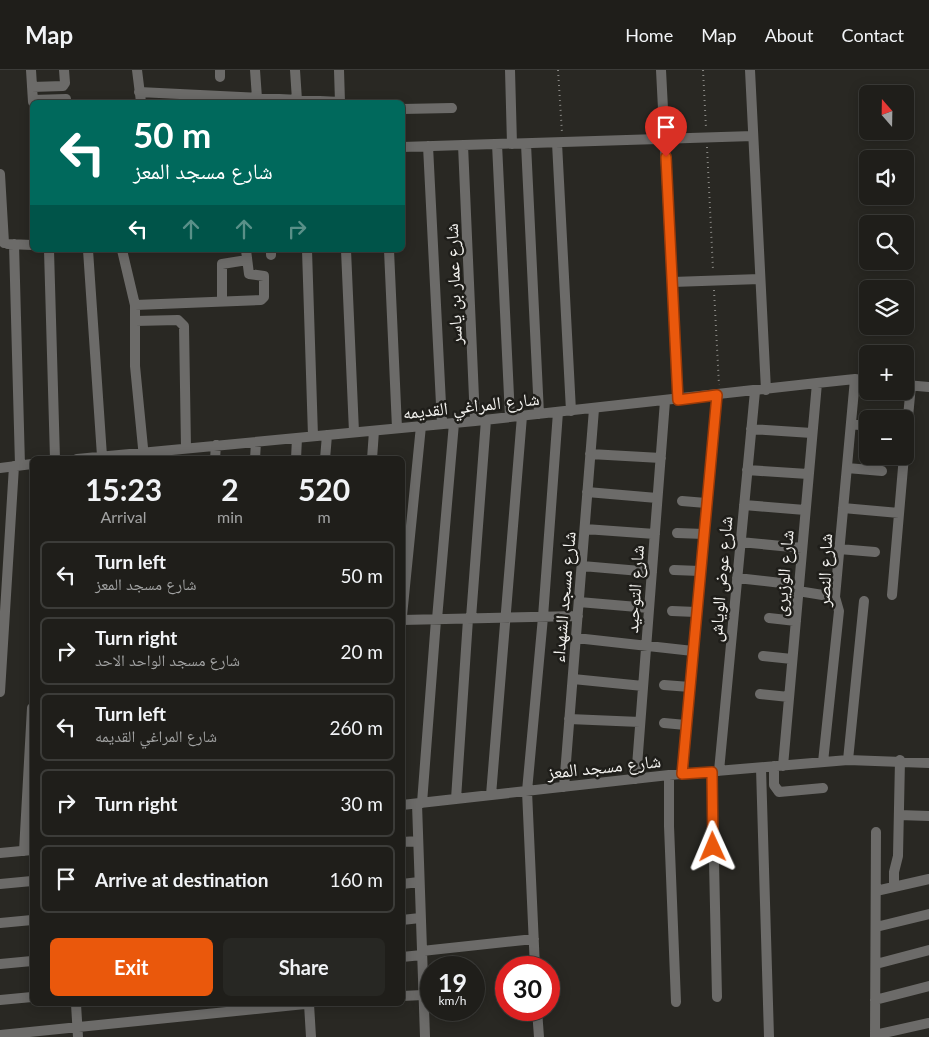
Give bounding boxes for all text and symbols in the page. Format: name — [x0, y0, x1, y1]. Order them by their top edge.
text: Map — [25, 20, 73, 49]
text: Home — [625, 24, 673, 46]
text: Map — [701, 24, 737, 46]
text: About — [765, 24, 814, 46]
text: Contact — [842, 24, 904, 46]
north arrow — [859, 85, 914, 140]
map controls — [859, 85, 914, 465]
pin — [645, 106, 687, 157]
text: 50 m — [133, 113, 211, 155]
icon: arrive — [652, 113, 680, 141]
icon: left — [50, 120, 115, 185]
button: sound — [859, 150, 914, 205]
text: شارع مسجد المعز — [133, 157, 273, 184]
icon: left — [124, 215, 152, 243]
icon: ahead — [177, 215, 205, 243]
icon: ahead — [230, 215, 258, 243]
icon: right — [283, 215, 311, 243]
button: search — [859, 215, 914, 270]
street label: شارع عمار بن ياسر — [440, 223, 467, 346]
button: layers — [859, 280, 914, 335]
button: + — [859, 345, 914, 400]
street label: شارع المراغي القديمه — [402, 387, 541, 428]
button: − — [859, 410, 914, 465]
text: 15:23 — [85, 471, 162, 507]
text: 2 — [221, 471, 239, 507]
text: 520 — [298, 471, 350, 507]
text: Arrival — [100, 507, 147, 526]
text: min — [217, 507, 243, 526]
text: m — [317, 507, 331, 526]
street label: شارع عوض الوياش — [704, 515, 737, 643]
street label: شارع الوزيرى — [768, 529, 799, 617]
street label: شارع مسجد الشهداء — [546, 530, 581, 664]
street label: شارع النصر — [812, 533, 837, 608]
street label: شارع التوحيد — [620, 544, 649, 634]
text: Turn left — [95, 550, 166, 573]
icon: left — [52, 561, 80, 589]
text: 50 m — [340, 564, 383, 587]
text: شارع مسجد المعز — [95, 574, 197, 593]
text: Turn right — [95, 626, 177, 649]
icon: right — [52, 637, 80, 665]
text: 20 m — [340, 640, 383, 663]
text: شارع مسجد الواحد الاحد — [95, 650, 240, 669]
text: Turn left — [95, 702, 166, 725]
icon: left — [52, 713, 80, 741]
text: 260 m — [329, 716, 383, 739]
text: شارع المراغي القديمه — [95, 726, 217, 745]
street label: شارع مسجد المعز — [545, 749, 662, 784]
icon: right — [52, 789, 80, 817]
text: Turn right — [95, 792, 177, 815]
text: 30 m — [340, 792, 383, 815]
position arrow — [686, 820, 738, 872]
icon: arrive — [52, 865, 80, 893]
text: Arrive at destination — [95, 868, 268, 891]
text: 160 m — [329, 868, 383, 891]
button: Exit — [50, 938, 213, 996]
button: Share — [223, 938, 385, 996]
speed limit sign: 30 — [495, 956, 560, 1021]
text: 19 — [438, 967, 467, 997]
text: km/h — [438, 993, 467, 1008]

